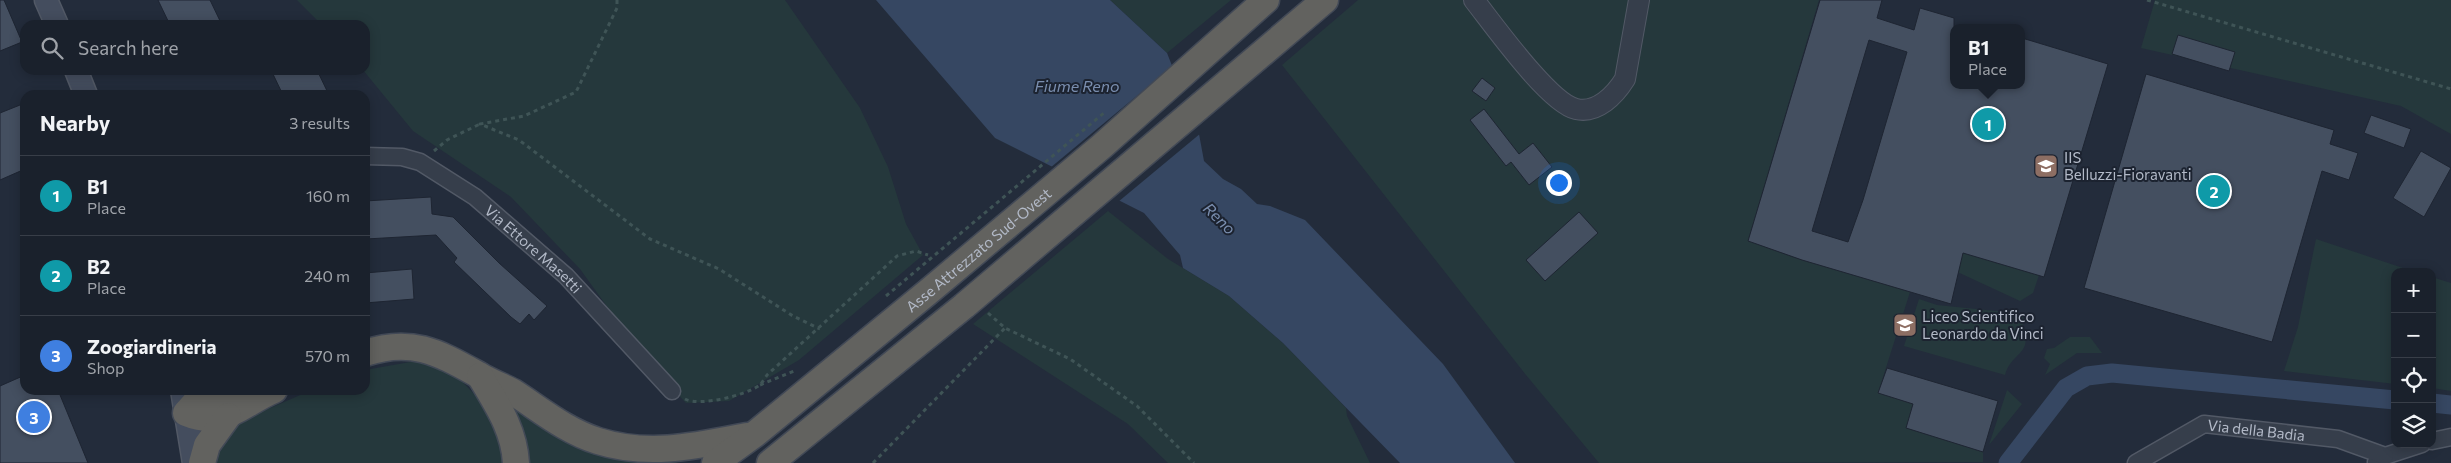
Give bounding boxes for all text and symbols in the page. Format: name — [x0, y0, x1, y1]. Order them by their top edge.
search box — [20, 20, 370, 75]
popup — [1950, 24, 2025, 89]
icon: search — [38, 34, 66, 62]
text: Search here — [78, 36, 178, 59]
text: B1 — [1968, 36, 1989, 59]
text: Place — [1968, 59, 2007, 78]
water label: Fiume Reno — [1034, 76, 1120, 95]
pin: 1 — [1972, 105, 2004, 143]
text: Nearby — [40, 110, 110, 135]
text: 3 results — [289, 113, 350, 132]
place label: IIS Belluzzi-Fioravanti — [2064, 148, 2192, 183]
school or university icon: IIS Belluzzi-Fioravanti — [2033, 153, 2059, 179]
your location — [1546, 170, 1572, 196]
pin: 2 — [2198, 172, 2230, 210]
text: B1 — [87, 175, 108, 198]
street label: Asse Attrezzato Sud-Ovest — [902, 184, 1055, 316]
text: 1 — [52, 186, 60, 205]
text: 160 m — [306, 186, 350, 205]
text: Place — [87, 198, 126, 217]
water label: Reno — [1200, 198, 1240, 238]
street label: Via Ettore Masetti — [481, 201, 586, 297]
text: B2 — [87, 255, 110, 278]
text: 2 — [51, 266, 61, 285]
text: 240 m — [304, 266, 350, 285]
map controls — [2391, 268, 2436, 448]
button: + — [2391, 268, 2436, 313]
text: Place — [87, 278, 126, 297]
place label: Liceo Scientifico Leonardo da Vinci — [1922, 307, 2044, 342]
school or university icon: Liceo Scientifico Leonardo da Vinci — [1892, 312, 1918, 338]
button: − — [2391, 313, 2436, 358]
text: Zoogiardineria — [87, 335, 217, 358]
text: 3 — [51, 346, 61, 365]
text: 570 m — [305, 346, 350, 365]
text: Shop — [87, 358, 125, 377]
button: locate — [2391, 358, 2436, 403]
pin: 3 — [18, 398, 50, 436]
button: layers — [2391, 403, 2436, 448]
street label: Via della Badia — [2207, 415, 2306, 444]

